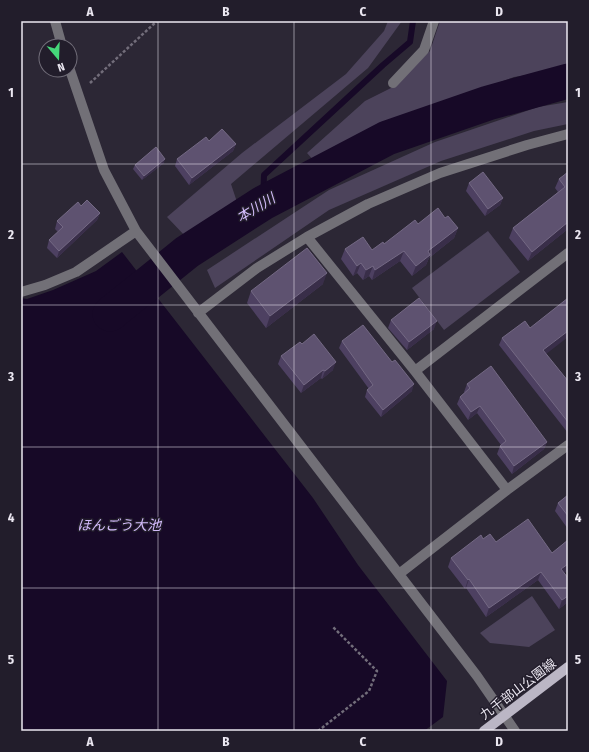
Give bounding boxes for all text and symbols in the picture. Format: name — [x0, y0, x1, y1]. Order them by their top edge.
text: A — [85, 4, 94, 19]
text: B — [222, 4, 230, 19]
text: C — [360, 4, 367, 19]
text: D — [495, 4, 503, 19]
north arrow — [38, 38, 78, 78]
text: N — [56, 60, 66, 74]
text: 1 — [8, 85, 14, 100]
text: 1 — [575, 85, 581, 100]
water label: 本川川 — [234, 189, 280, 226]
text: 2 — [7, 227, 14, 242]
text: 2 — [574, 227, 581, 242]
text: 3 — [7, 369, 14, 384]
text: 3 — [574, 369, 581, 384]
text: 4 — [8, 510, 15, 525]
text: 4 — [575, 510, 582, 525]
water label: ほんごう大池 — [77, 517, 163, 534]
text: 5 — [8, 652, 14, 667]
text: 5 — [575, 652, 581, 667]
street label: 九千部山公園線 — [477, 656, 559, 722]
text: A — [85, 734, 94, 749]
text: B — [222, 734, 230, 749]
text: C — [360, 734, 367, 749]
text: D — [495, 734, 503, 749]

